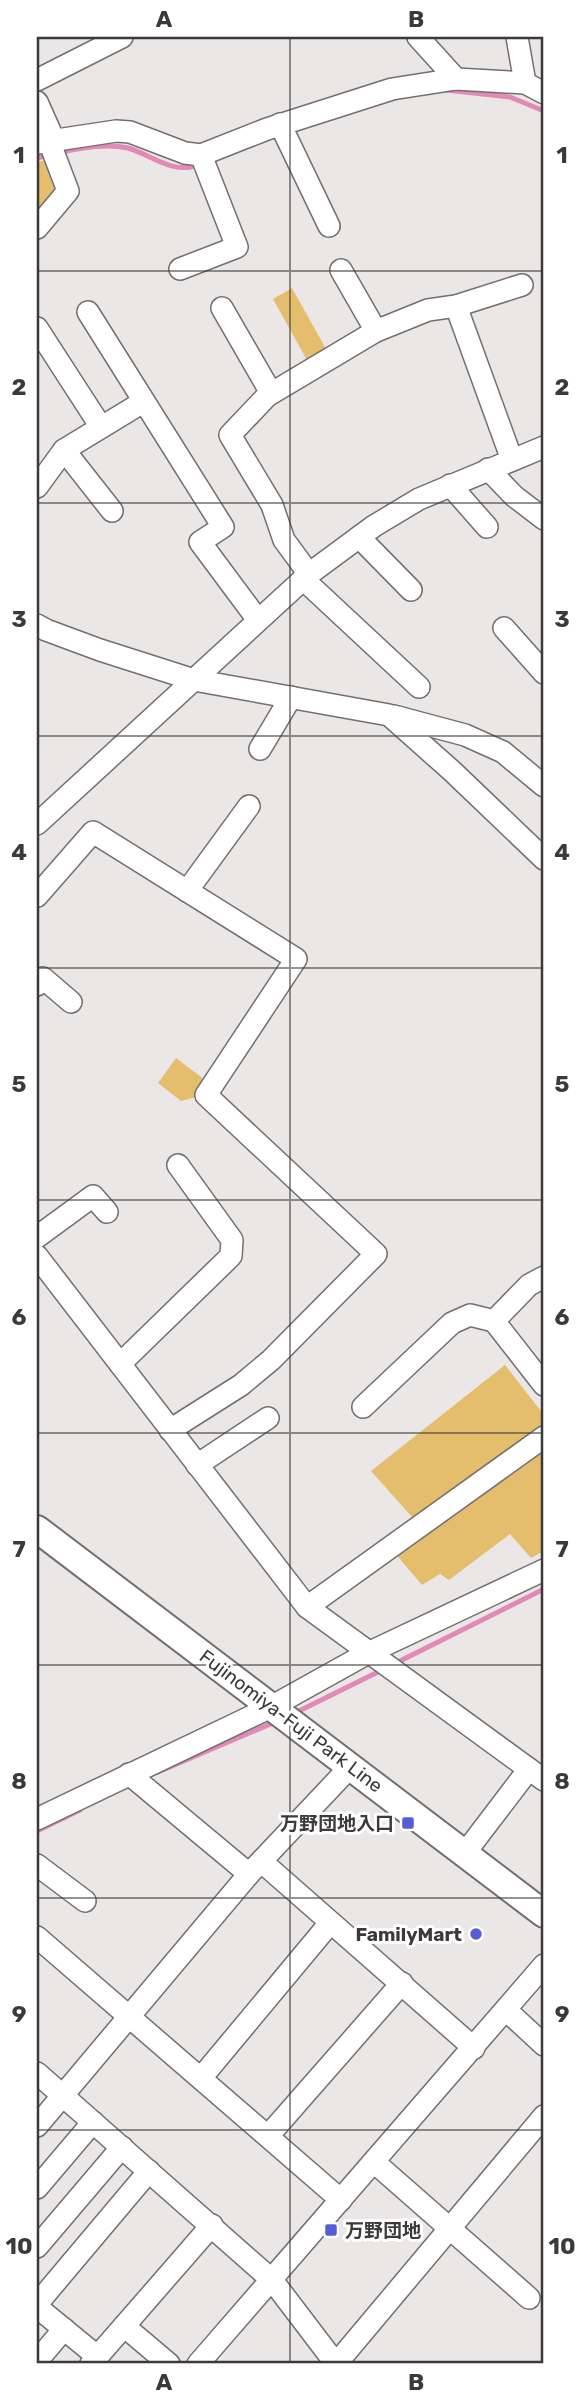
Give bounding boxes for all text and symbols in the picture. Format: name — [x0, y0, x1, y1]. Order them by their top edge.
text: A — [156, 5, 173, 33]
text: B — [408, 5, 424, 33]
text: 1 — [13, 141, 25, 169]
text: 1 — [556, 141, 568, 169]
text: 2 — [12, 373, 26, 401]
text: 2 — [555, 373, 569, 401]
text: 3 — [11, 605, 27, 633]
text: 3 — [554, 605, 570, 633]
text: 4 — [11, 838, 27, 866]
text: 4 — [554, 838, 570, 866]
text: 5 — [12, 1070, 27, 1098]
text: 5 — [555, 1070, 570, 1098]
text: 6 — [12, 1303, 27, 1331]
text: 6 — [555, 1303, 570, 1331]
text: 7 — [12, 1535, 26, 1563]
text: 7 — [555, 1535, 569, 1563]
street label: Fujinomiya-Fuji Park Line — [195, 1645, 387, 1797]
text: 8 — [11, 1767, 27, 1795]
text: 8 — [554, 1767, 570, 1795]
place label: 万野団地入口 — [280, 1812, 394, 1835]
marker: 万野団地入口 — [400, 1815, 416, 1831]
place label: FamilyMart — [355, 1923, 462, 1946]
marker: FamilyMart — [468, 1926, 484, 1942]
text: 9 — [12, 2000, 26, 2028]
text: 9 — [555, 2000, 569, 2028]
place label: 万野団地 — [345, 2219, 421, 2242]
marker: 万野団地 — [323, 2222, 339, 2238]
text: 10 — [5, 2232, 33, 2260]
text: 10 — [548, 2232, 576, 2260]
text: A — [156, 2368, 173, 2396]
text: B — [408, 2368, 424, 2396]

